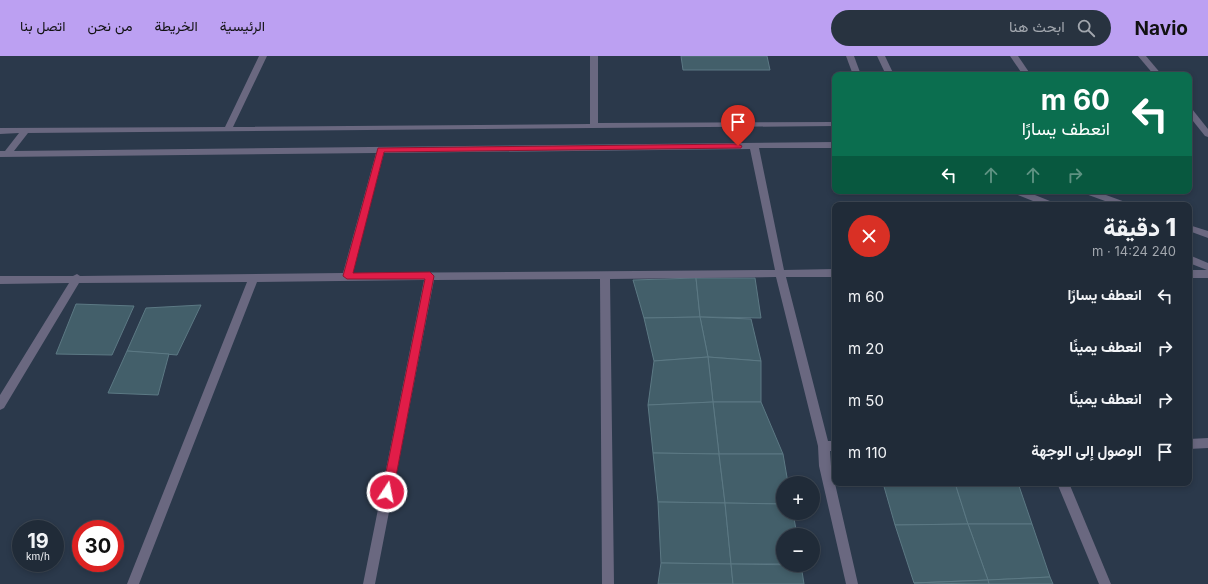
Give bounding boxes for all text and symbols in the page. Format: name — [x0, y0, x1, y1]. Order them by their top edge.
search box — [831, 10, 1111, 46]
text: اتصل بنا — [20, 17, 65, 34]
text: من نحن — [87, 17, 133, 34]
text: الخريطة — [155, 17, 198, 34]
text: الرئيسية — [220, 17, 265, 34]
text: ابحث هنا — [1009, 17, 1065, 36]
icon: search — [1075, 17, 1097, 39]
text: Navio — [1135, 17, 1188, 40]
text: 60 m — [1041, 83, 1110, 117]
icon: left — [1124, 88, 1176, 140]
pin — [721, 105, 755, 146]
icon: arrive — [727, 111, 749, 133]
text: انعطف يسارًا — [1022, 118, 1110, 139]
icon: left — [938, 164, 960, 186]
icon: ahead — [980, 164, 1002, 186]
icon: ahead — [1022, 164, 1044, 186]
icon: right — [1064, 164, 1086, 186]
text: 1 دقيقة — [1103, 213, 1176, 242]
button: close — [848, 215, 890, 257]
text: 240 m · 14:24 — [1092, 243, 1176, 259]
text: انعطف يسارًا — [1067, 285, 1142, 304]
icon: left — [1154, 285, 1176, 307]
text: 60 m — [848, 287, 884, 306]
text: انعطف يمينًا — [1069, 337, 1142, 356]
icon: right — [1154, 337, 1176, 359]
text: 20 m — [848, 339, 884, 358]
text: انعطف يمينًا — [1069, 389, 1142, 408]
icon: right — [1154, 389, 1176, 411]
text: 50 m — [848, 391, 884, 410]
text: الوصول إلى الوجهة — [1031, 441, 1142, 460]
icon: arrive — [1154, 441, 1176, 463]
text: 110 m — [848, 443, 887, 462]
position arrow — [366, 471, 408, 513]
map controls — [776, 476, 820, 572]
button: + — [776, 476, 820, 520]
speed limit sign: 30 — [72, 520, 124, 572]
button: − — [776, 528, 820, 572]
text: 19 — [27, 529, 49, 553]
text: km/h — [26, 550, 50, 562]

